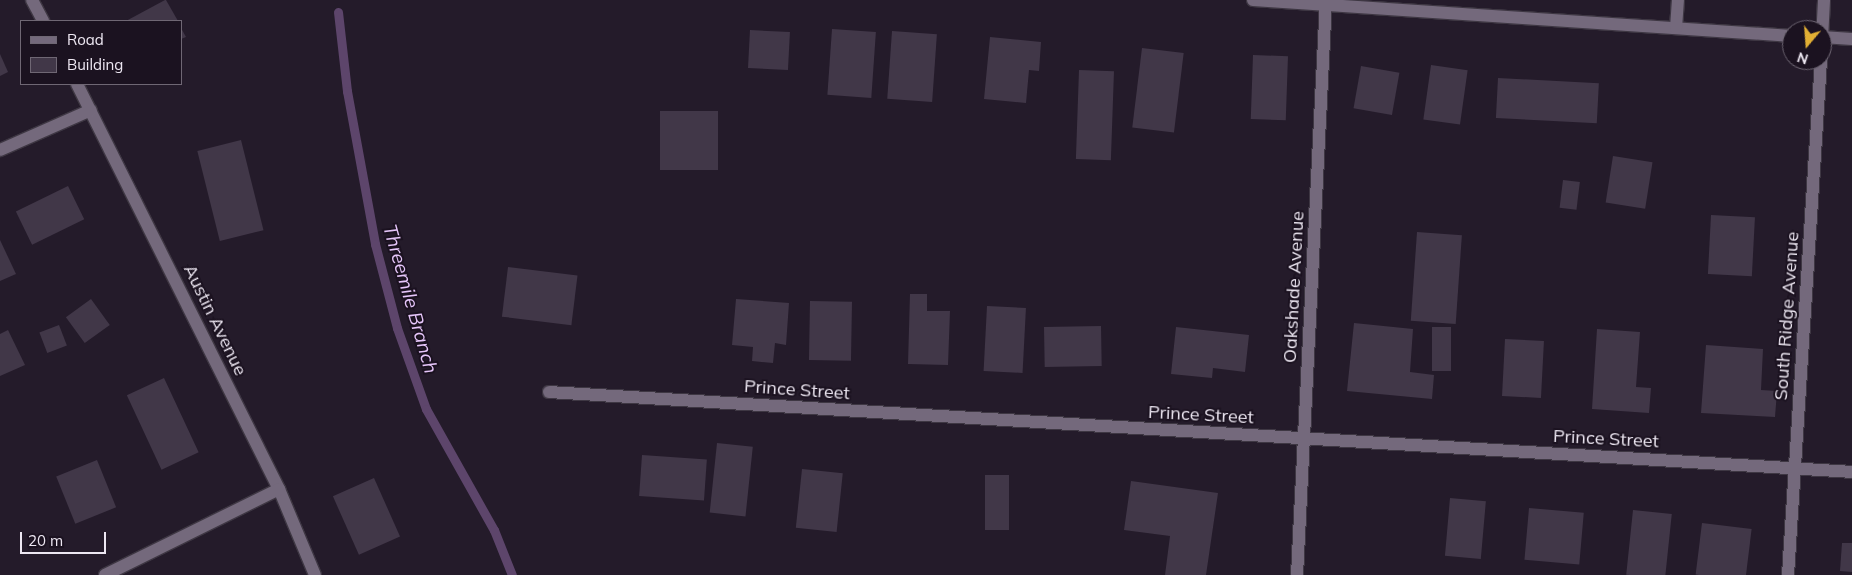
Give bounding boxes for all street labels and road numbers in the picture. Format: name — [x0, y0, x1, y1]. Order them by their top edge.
street label: Oakshade Avenue — [1279, 211, 1309, 363]
street label: South Ridge Avenue — [1770, 231, 1804, 401]
street label: Austin Avenue — [179, 261, 251, 379]
street label: Prince Street — [743, 376, 851, 404]
street label: Prince Street — [1148, 401, 1254, 429]
street label: Prince Street — [1553, 425, 1659, 453]

